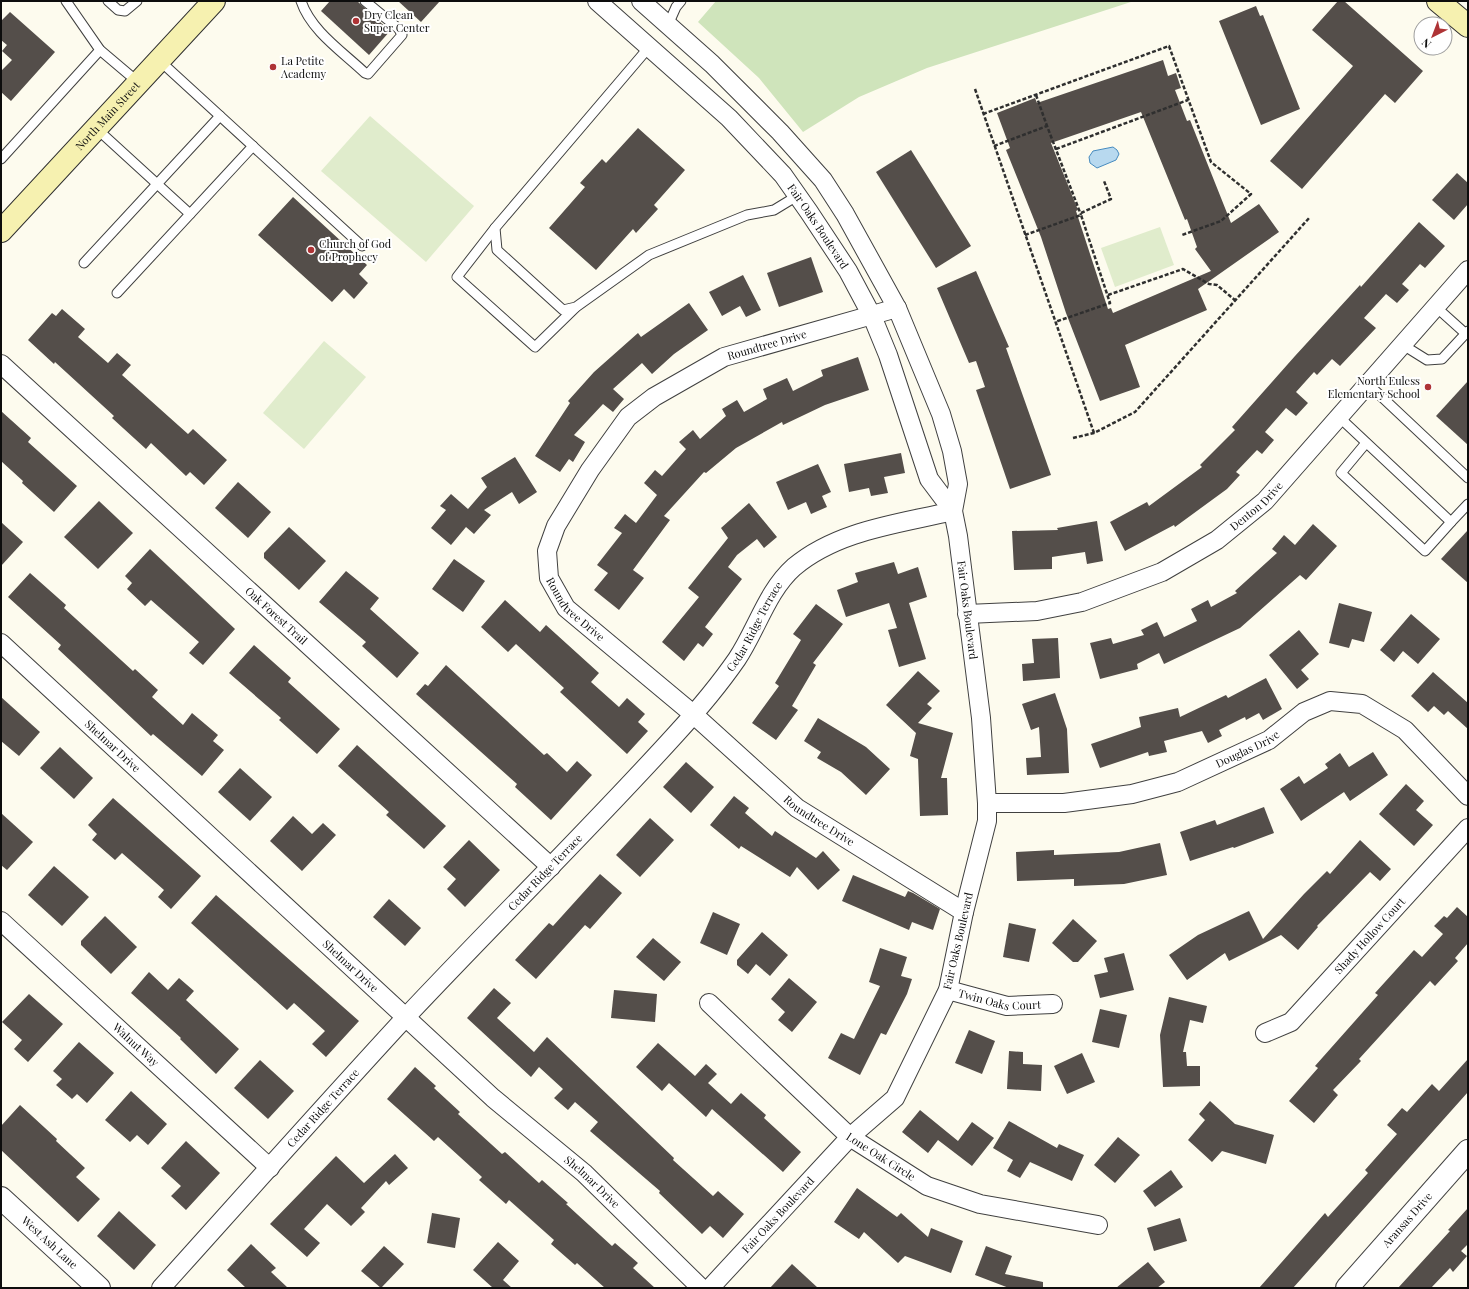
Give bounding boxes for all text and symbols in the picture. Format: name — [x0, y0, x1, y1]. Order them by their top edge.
place label: Dry Clean Super Center — [364, 7, 430, 35]
marker: Dry Clean Super Center — [351, 16, 361, 26]
north arrow — [1413, 16, 1453, 56]
text: N — [1418, 36, 1434, 52]
place label: La Petite Academy — [280, 53, 326, 81]
marker: La Petite Academy — [268, 62, 278, 72]
street label: North Main Street — [72, 78, 143, 153]
street label: Fair Oaks Boulevard — [784, 181, 853, 272]
place label: Church of God of Prophecy — [319, 236, 392, 264]
marker: Church of God of Prophecy — [306, 245, 316, 255]
street label: Roundtree Drive — [725, 326, 809, 363]
place label: North Euless Elementary School — [1328, 373, 1420, 401]
marker: North Euless Elementary School — [1423, 382, 1433, 392]
street label: Denton Drive — [1227, 478, 1286, 534]
street label: Fair Oaks Boulevard — [954, 560, 982, 661]
street label: Roundtree Drive — [543, 574, 608, 644]
street label: Cedar Ridge Terrace — [723, 578, 786, 674]
street label: Oak Forest Trail — [242, 583, 311, 648]
street label: Shelmar Drive — [82, 716, 144, 776]
street label: Douglas Drive — [1213, 726, 1283, 771]
street label: Roundtree Drive — [781, 792, 858, 849]
street label: Cedar Ridge Terrace — [504, 830, 586, 914]
street label: Fair Oaks Boulevard — [939, 890, 976, 991]
street label: Shady Hollow Court — [1331, 894, 1408, 977]
street label: Shelmar Drive — [320, 936, 382, 996]
street label: Twin Oaks Court — [957, 985, 1041, 1013]
street label: Walnut Way — [109, 1019, 163, 1070]
street label: Cedar Ridge Terrace — [283, 1065, 362, 1150]
street label: Lone Oak Circle — [844, 1129, 919, 1184]
street label: Shelmar Drive — [561, 1152, 624, 1211]
street label: Fair Oaks Boulevard — [738, 1173, 817, 1256]
street label: Aransas Drive — [1378, 1188, 1436, 1251]
street label: West Ash Lane — [18, 1212, 81, 1272]

